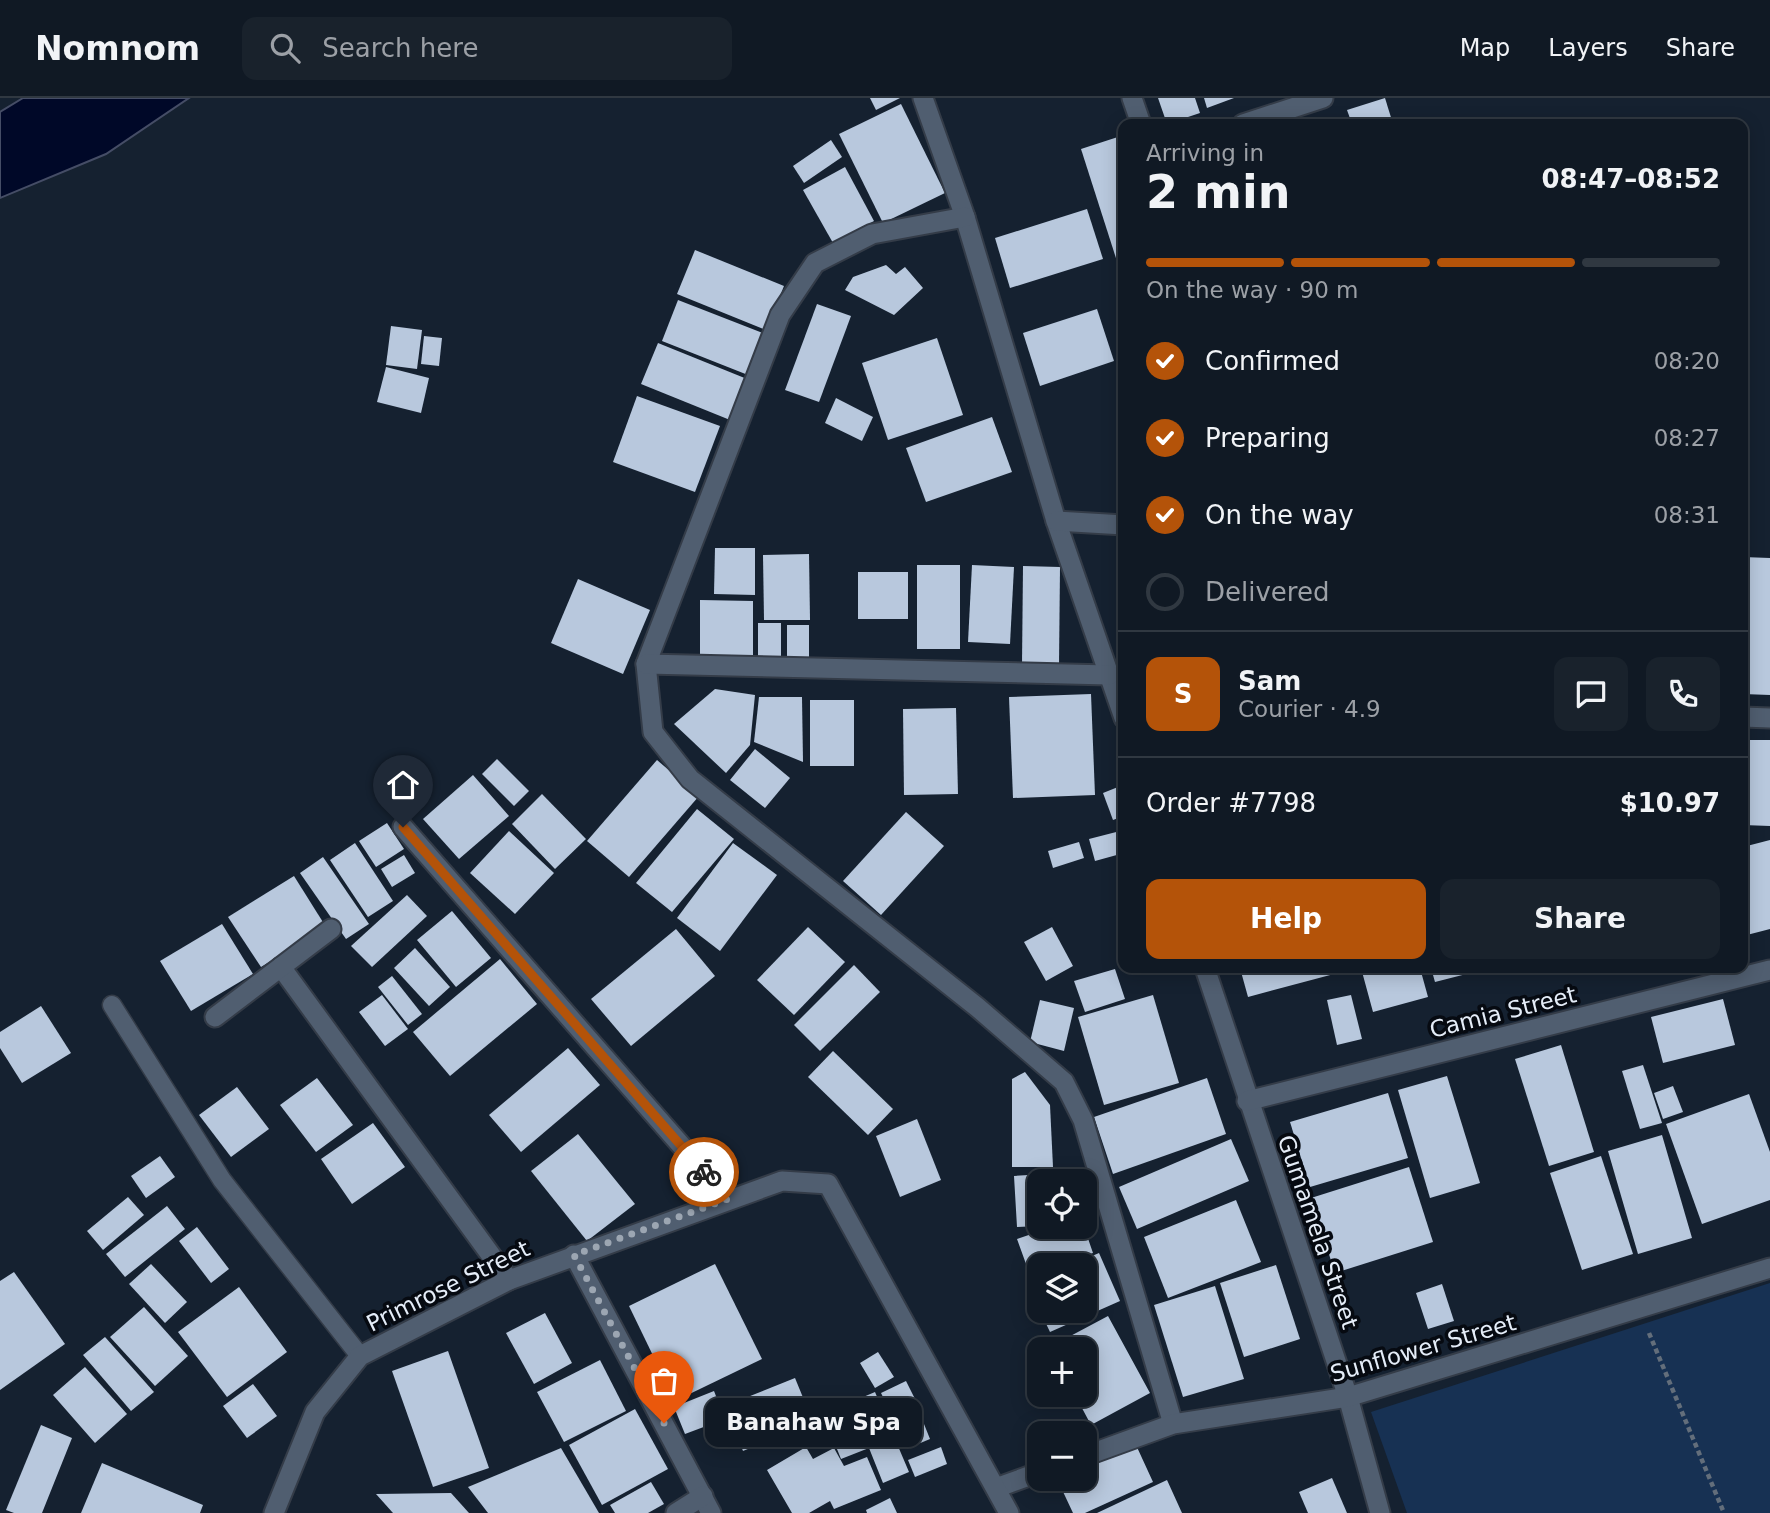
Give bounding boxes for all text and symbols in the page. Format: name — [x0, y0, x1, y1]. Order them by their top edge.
search box — [242, 17, 732, 80]
text: Nomnom — [35, 29, 200, 68]
icon: search — [266, 29, 304, 67]
text: Search here — [322, 33, 478, 63]
text: Map — [1460, 34, 1510, 62]
text: Layers — [1548, 34, 1628, 62]
text: Share — [1666, 34, 1735, 62]
text: Arriving in — [1146, 140, 1264, 166]
text: 08:47–08:52 — [1541, 164, 1720, 194]
text: 2 min — [1146, 165, 1290, 219]
text: On the way · 90 m — [1146, 277, 1358, 303]
icon: check — [1146, 342, 1184, 380]
text: Confirmed — [1205, 346, 1340, 376]
text: 08:20 — [1654, 348, 1720, 374]
icon: check — [1146, 419, 1184, 457]
text: Preparing — [1205, 423, 1330, 453]
text: 08:27 — [1654, 425, 1720, 451]
icon: check — [1146, 496, 1184, 534]
text: On the way — [1205, 500, 1354, 530]
text: 08:31 — [1654, 502, 1720, 528]
text: Delivered — [1205, 577, 1329, 607]
button: chat — [1554, 657, 1628, 731]
button: phone — [1646, 657, 1720, 731]
text: Sam — [1238, 666, 1301, 696]
text: S — [1174, 679, 1192, 709]
text: Courier · 4.9 — [1238, 696, 1381, 722]
pin — [373, 755, 433, 827]
icon: home — [384, 766, 422, 804]
text: Order #7798 — [1146, 788, 1316, 818]
text: $10.97 — [1620, 788, 1720, 818]
button: Help — [1146, 879, 1426, 959]
button: Share — [1440, 879, 1720, 959]
street label: Camia Street — [1427, 981, 1579, 1043]
street label: Gumamela Street — [1273, 1132, 1363, 1332]
courier — [669, 1137, 739, 1207]
icon: bike — [685, 1153, 723, 1191]
map controls — [1027, 1169, 1097, 1491]
button: locate — [1027, 1169, 1097, 1239]
street label: Primrose Street — [362, 1235, 534, 1337]
button: layers — [1027, 1253, 1097, 1323]
street label: Sunflower Street — [1327, 1309, 1519, 1387]
button: + — [1027, 1337, 1097, 1407]
pin — [634, 1351, 694, 1423]
icon: bag — [645, 1362, 683, 1400]
callout: Banahaw Spa — [706, 1398, 923, 1448]
text: Banahaw Spa — [726, 1409, 901, 1435]
button: − — [1027, 1421, 1097, 1491]

